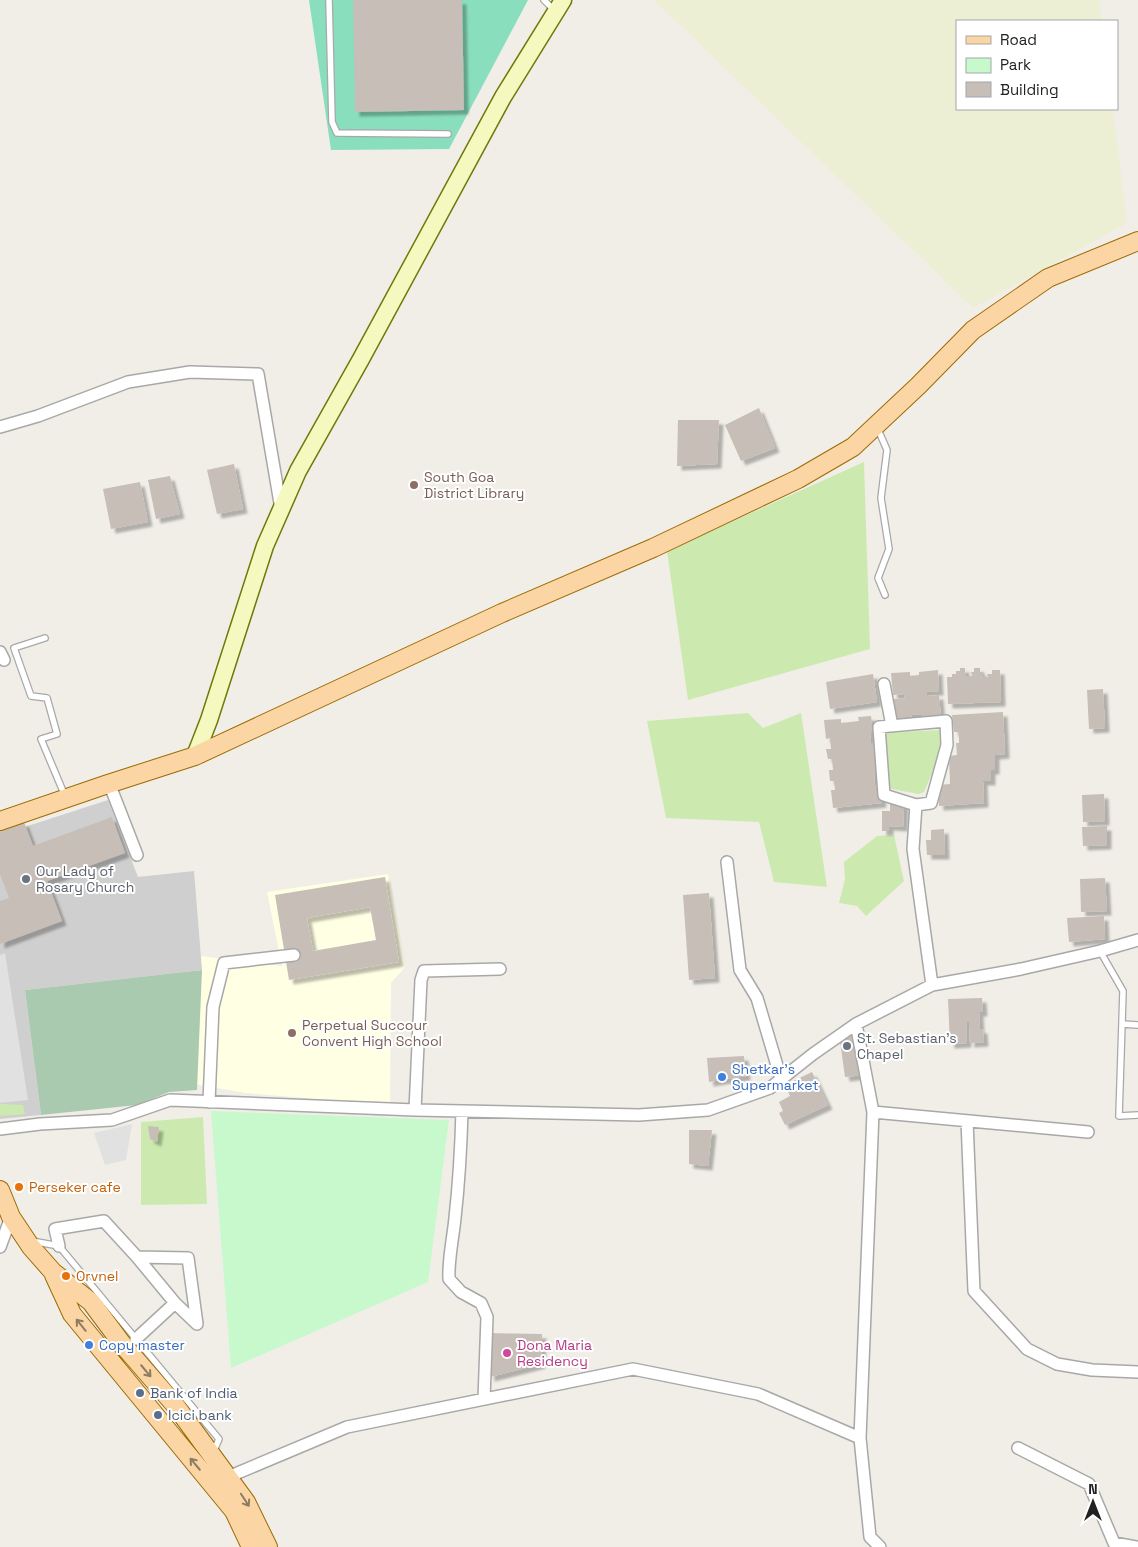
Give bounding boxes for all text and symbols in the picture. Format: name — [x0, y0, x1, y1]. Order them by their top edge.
legend — [956, 20, 1118, 110]
text: Road — [1000, 30, 1037, 49]
text: Park — [1000, 55, 1031, 74]
text: Building — [1000, 80, 1059, 99]
place label: South Goa District Library — [424, 468, 524, 502]
marker: South Goa District Library — [408, 479, 420, 491]
place label: Our Lady of Rosary Church — [36, 862, 134, 896]
marker: Our Lady of Rosary Church — [20, 873, 32, 885]
place label: Perpetual Succour Convent High School — [302, 1016, 442, 1050]
marker: Perpetual Succour Convent High School — [286, 1027, 298, 1039]
place label: St. Sebastian's Chapel — [857, 1029, 957, 1063]
marker: St. Sebastian's Chapel — [841, 1040, 853, 1052]
place label: Shetkar's Supermarket — [732, 1060, 819, 1094]
marker: Shetkar's Supermarket — [716, 1071, 728, 1083]
place label: Perseker cafe — [29, 1178, 121, 1196]
marker: Perseker cafe — [13, 1181, 25, 1193]
place label: Orvnel — [76, 1267, 119, 1285]
marker: Orvnel — [60, 1270, 72, 1282]
one-way arrow — [75, 1319, 86, 1332]
place label: Copy master — [99, 1336, 185, 1354]
place label: Dona Maria Residency — [517, 1336, 592, 1370]
marker: Copy master — [83, 1339, 95, 1351]
marker: Dona Maria Residency — [501, 1347, 513, 1359]
one-way arrow — [140, 1364, 151, 1377]
place label: Bank of India — [150, 1384, 238, 1402]
marker: Bank of India — [134, 1387, 146, 1399]
place label: Icici bank — [168, 1406, 232, 1424]
marker: Icici bank — [152, 1409, 164, 1421]
one-way arrow — [189, 1458, 200, 1471]
north arrow — [1068, 1477, 1118, 1527]
text: N — [1088, 1480, 1098, 1498]
one-way arrow — [239, 1493, 250, 1507]

